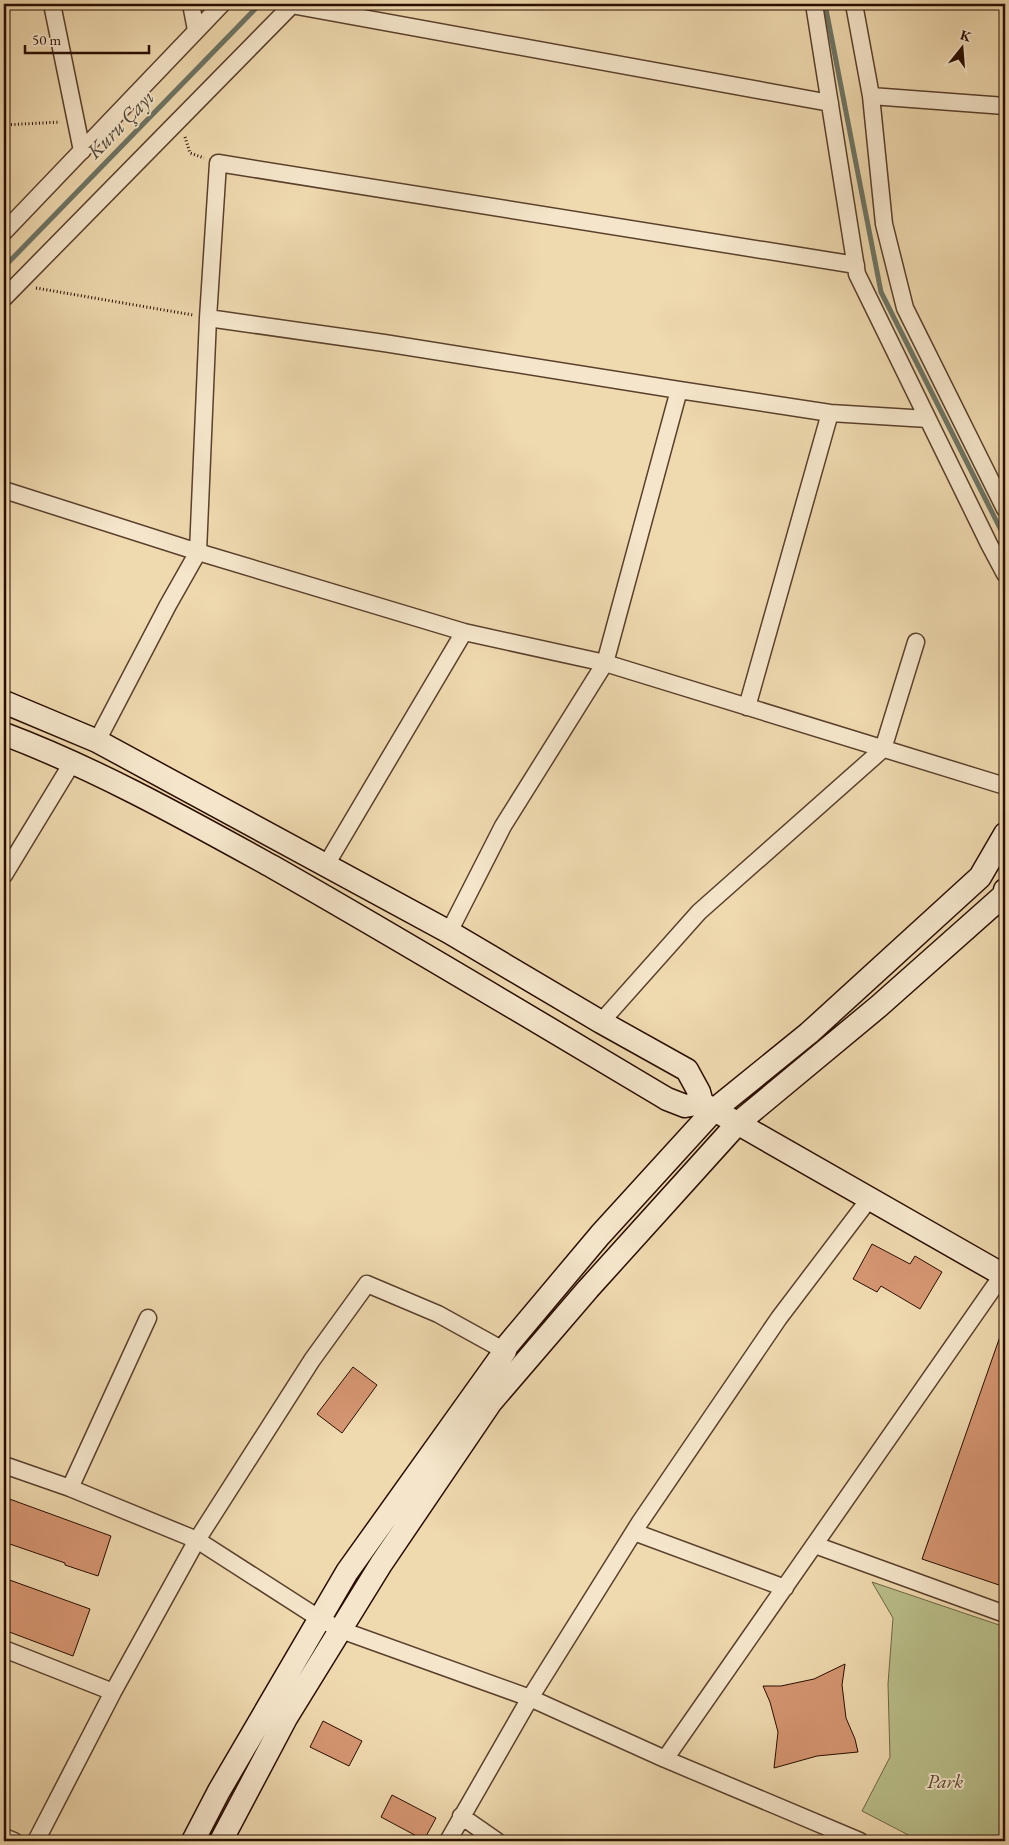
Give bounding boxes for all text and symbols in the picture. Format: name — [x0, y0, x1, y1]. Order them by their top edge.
scale bar — [25, 22, 149, 54]
north arrow — [936, 22, 986, 72]
text: K — [958, 25, 974, 46]
text: 50 m — [32, 30, 61, 49]
water label: Kuru Çayı — [80, 84, 159, 165]
park label: Park — [927, 1768, 963, 1794]

